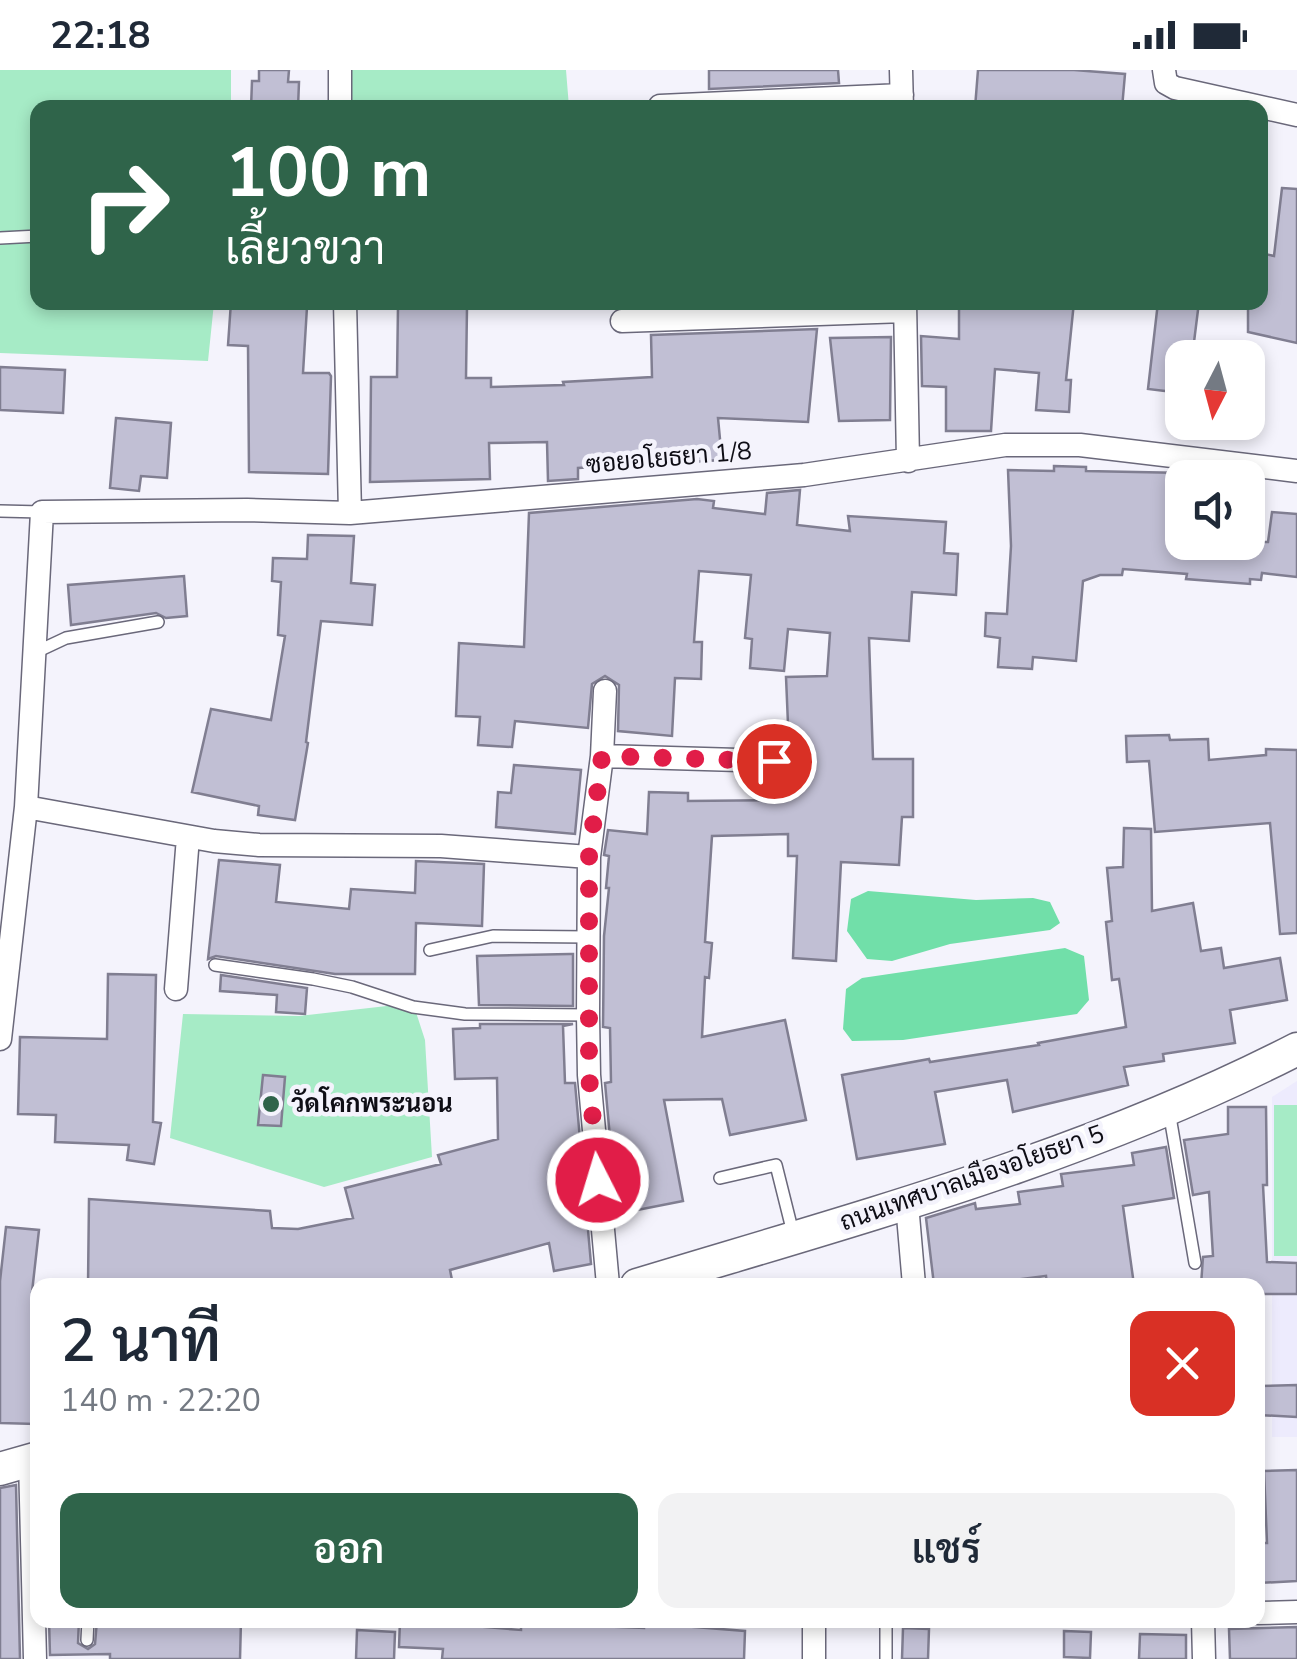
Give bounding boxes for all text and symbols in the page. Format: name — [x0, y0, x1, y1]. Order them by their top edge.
text: 22:18 — [50, 10, 151, 61]
text: 100 m — [225, 125, 431, 221]
icon: right — [60, 140, 190, 270]
text: เลี้ยวขวา — [225, 219, 385, 280]
north arrow — [1165, 340, 1265, 440]
map controls — [1165, 340, 1265, 560]
street label: ซอยอโยธยา 1/8 — [585, 434, 753, 482]
button: sound — [1165, 460, 1265, 560]
pin — [732, 719, 817, 804]
icon: arrive — [747, 734, 802, 789]
place label: วัดโคกพระนอน — [291, 1086, 453, 1121]
marker: วัดโคกพระนอน — [260, 1093, 282, 1115]
street label: ถนนเทศบาลเมืองอโยธยา 5 — [835, 1117, 1109, 1239]
position arrow — [546, 1128, 650, 1232]
text: 2 นาที — [60, 1300, 221, 1382]
button: close — [1130, 1311, 1235, 1416]
text: 140 m · 22:20 — [60, 1379, 261, 1422]
button: ออก — [60, 1493, 638, 1608]
button: แชร์ — [658, 1493, 1235, 1608]

